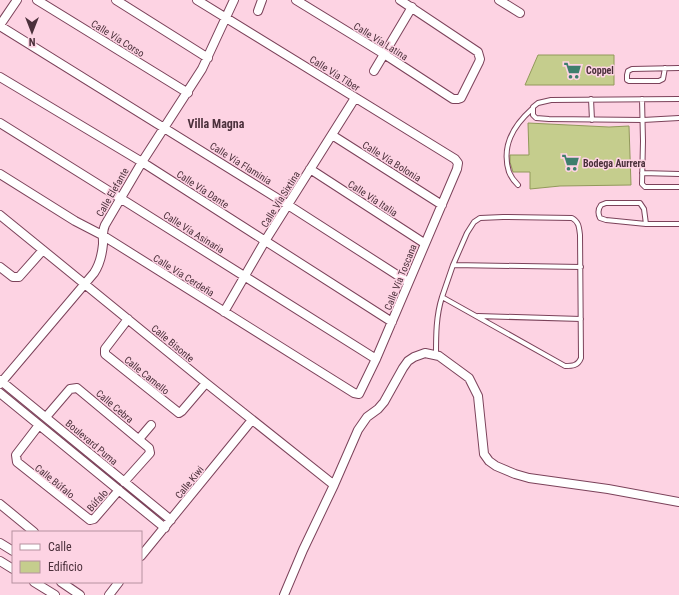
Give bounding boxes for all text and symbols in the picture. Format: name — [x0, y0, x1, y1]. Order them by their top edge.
north arrow — [12, 12, 52, 52]
street label: Calle Vía Corso — [89, 18, 146, 59]
street label: Calle Vía Latina — [352, 20, 410, 62]
text: N — [28, 35, 35, 48]
street label: Calle Vía Tiber — [308, 54, 362, 93]
supermarket icon: Coppel — [563, 60, 583, 80]
place label: Coppel — [586, 65, 614, 76]
district label: Villa Magna — [188, 117, 245, 131]
street label: Calle Vía Bolonia — [360, 139, 423, 184]
street label: Calle Vía Flaminia — [208, 140, 274, 187]
supermarket icon: Bodega Aurrera — [560, 153, 580, 173]
place label: Bodega Aurrera — [583, 158, 646, 169]
street label: Calle Elefante — [94, 166, 131, 219]
street label: Calle Vía Dante — [175, 168, 231, 211]
street label: Calle Vía Sixtina — [259, 169, 302, 229]
street label: Calle Vía Italia — [346, 178, 400, 219]
street label: Calle Vía Asinaria — [161, 209, 226, 256]
street label: Calle Vía Toscana — [382, 242, 419, 312]
street label: Calle Vía Cerdeña — [151, 252, 216, 299]
street label: Calle Bisonte — [149, 323, 196, 364]
street label: Calle Camello — [122, 354, 171, 397]
street label: Calle Cebra — [94, 388, 136, 425]
street label: Boulevard Puma — [64, 418, 120, 467]
street label: Calle Búfalo — [33, 462, 77, 501]
street label: Calle Kiwi — [173, 464, 206, 501]
street label: Búfalo — [85, 487, 110, 514]
legend — [12, 531, 142, 583]
text: Calle — [48, 540, 72, 554]
text: Edificio — [48, 560, 83, 574]

